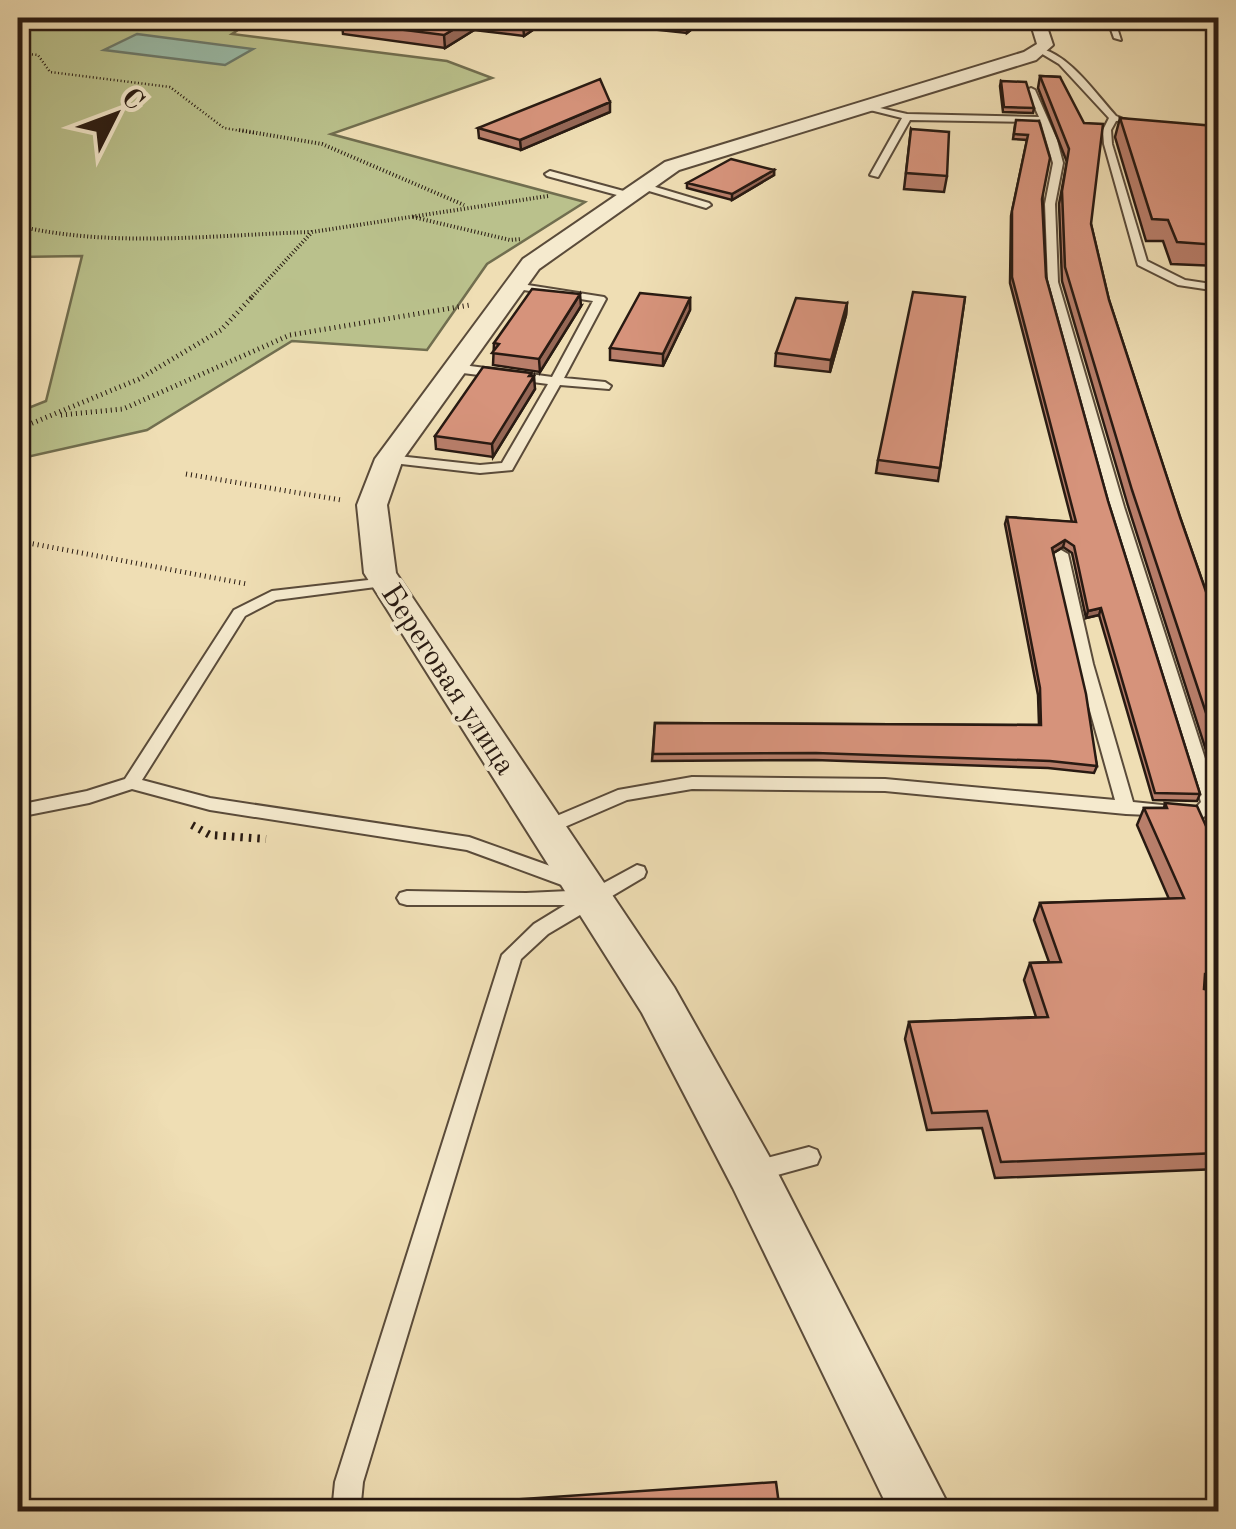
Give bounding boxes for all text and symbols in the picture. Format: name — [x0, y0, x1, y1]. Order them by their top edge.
north arrow — [65, 65, 165, 165]
text: С — [115, 83, 149, 117]
street label: Береговая улица — [375, 579, 520, 781]

